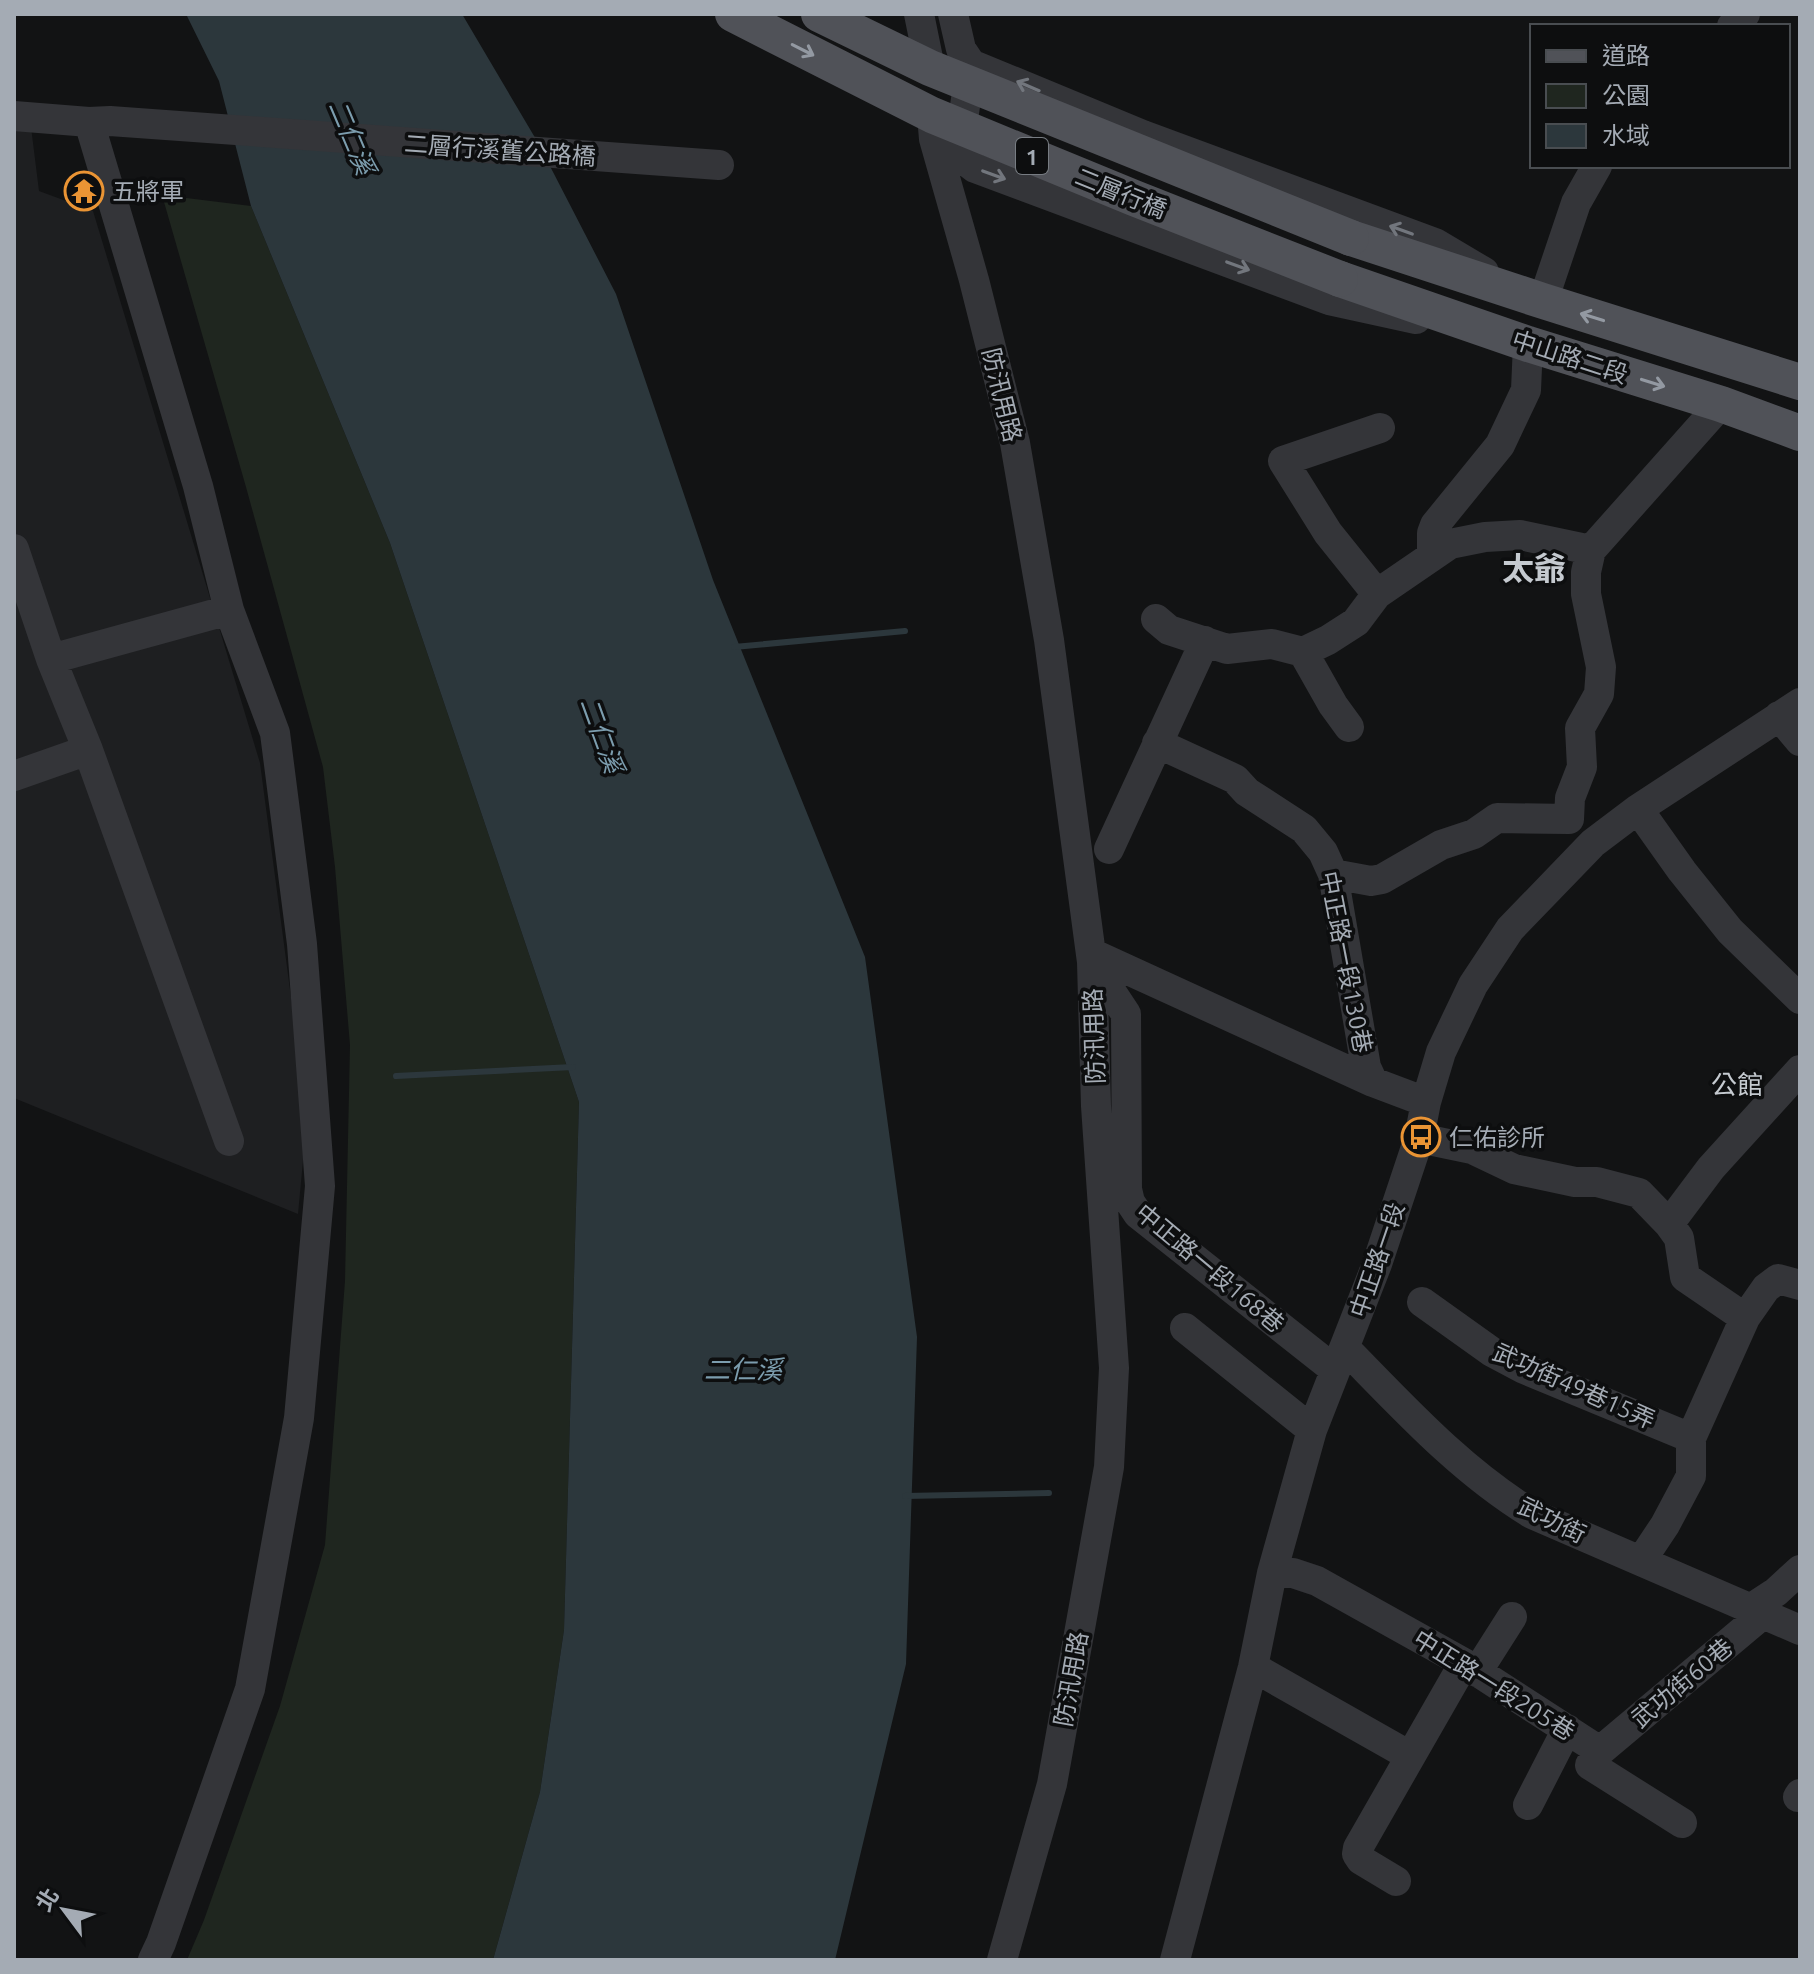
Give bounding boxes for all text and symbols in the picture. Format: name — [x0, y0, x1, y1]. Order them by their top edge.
legend — [1530, 24, 1790, 168]
text: 道路 — [1602, 42, 1650, 69]
one-way arrow — [790, 43, 814, 58]
one-way arrow — [1016, 77, 1041, 92]
text: 公園 — [1602, 82, 1650, 109]
water label: 二仁溪 — [323, 95, 382, 182]
text: 水域 — [1602, 122, 1650, 149]
street label: 二層行溪舊公路橋 — [403, 130, 597, 170]
road number: 1 — [1016, 138, 1048, 174]
street label: 二層行橋 — [1071, 163, 1171, 223]
one-way arrow — [981, 169, 1006, 183]
temple icon: 五將軍 — [63, 170, 105, 212]
place label: 五將軍 — [112, 178, 184, 205]
one-way arrow — [1388, 222, 1413, 237]
one-way arrow — [1225, 260, 1250, 274]
one-way arrow — [1580, 309, 1605, 323]
street label: 中山路二段 — [1509, 326, 1631, 388]
street label: 防汛用路 — [977, 345, 1027, 445]
one-way arrow — [1640, 377, 1665, 391]
district label: 太爺 — [1502, 550, 1566, 586]
water label: 二仁溪 — [575, 693, 630, 780]
street label: 中正路一段130巷 — [1315, 869, 1377, 1055]
street label: 防汛用路 — [1079, 988, 1109, 1084]
district label: 公館 — [1711, 1070, 1763, 1099]
bus stop icon: 仁佑診所 — [1400, 1116, 1442, 1158]
place label: 仁佑診所 — [1449, 1124, 1545, 1151]
street label: 中正路一段168巷 — [1131, 1198, 1289, 1338]
street label: 中正路一段 — [1345, 1199, 1409, 1321]
street label: 武功街49巷15弄 — [1489, 1338, 1659, 1434]
water label: 二仁溪 — [704, 1355, 786, 1384]
street label: 武功街 — [1514, 1492, 1590, 1548]
street label: 中正路一段205巷 — [1409, 1625, 1579, 1745]
street label: 防汛用路 — [1049, 1629, 1093, 1729]
street label: 武功街60巷 — [1626, 1633, 1738, 1733]
north arrow — [24, 1870, 104, 1950]
text: 北 — [30, 1883, 63, 1915]

